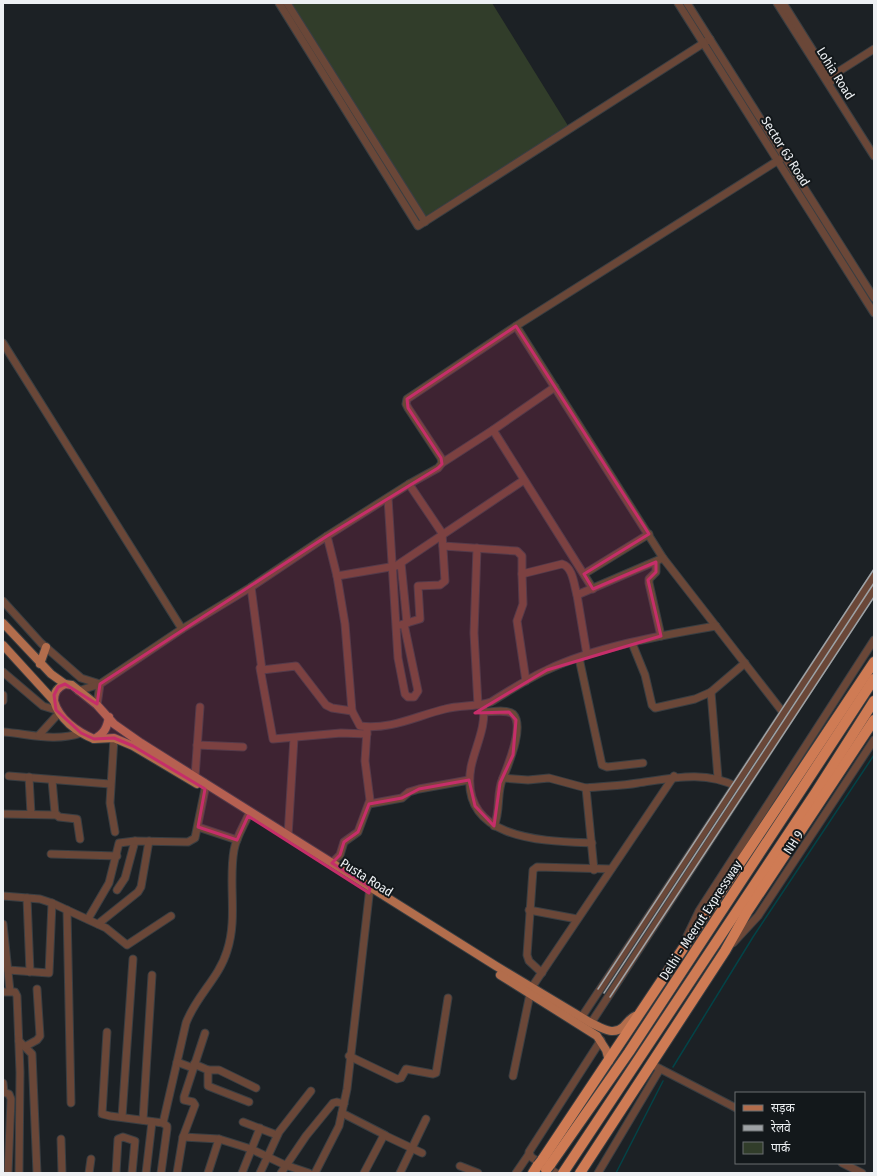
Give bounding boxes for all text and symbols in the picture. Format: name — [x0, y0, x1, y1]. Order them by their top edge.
street label: Lohia Road — [814, 44, 858, 102]
street label: Sector 63 Road — [758, 114, 813, 189]
street label: NH 9 — [780, 828, 807, 857]
street label: Pusta Road — [338, 855, 396, 900]
street label: Delhi - Meerut Expressway — [656, 857, 745, 983]
legend — [735, 1092, 865, 1164]
text: सड़क — [771, 1101, 796, 1115]
text: रेलवे — [771, 1120, 791, 1135]
text: पार्क — [771, 1141, 791, 1155]

